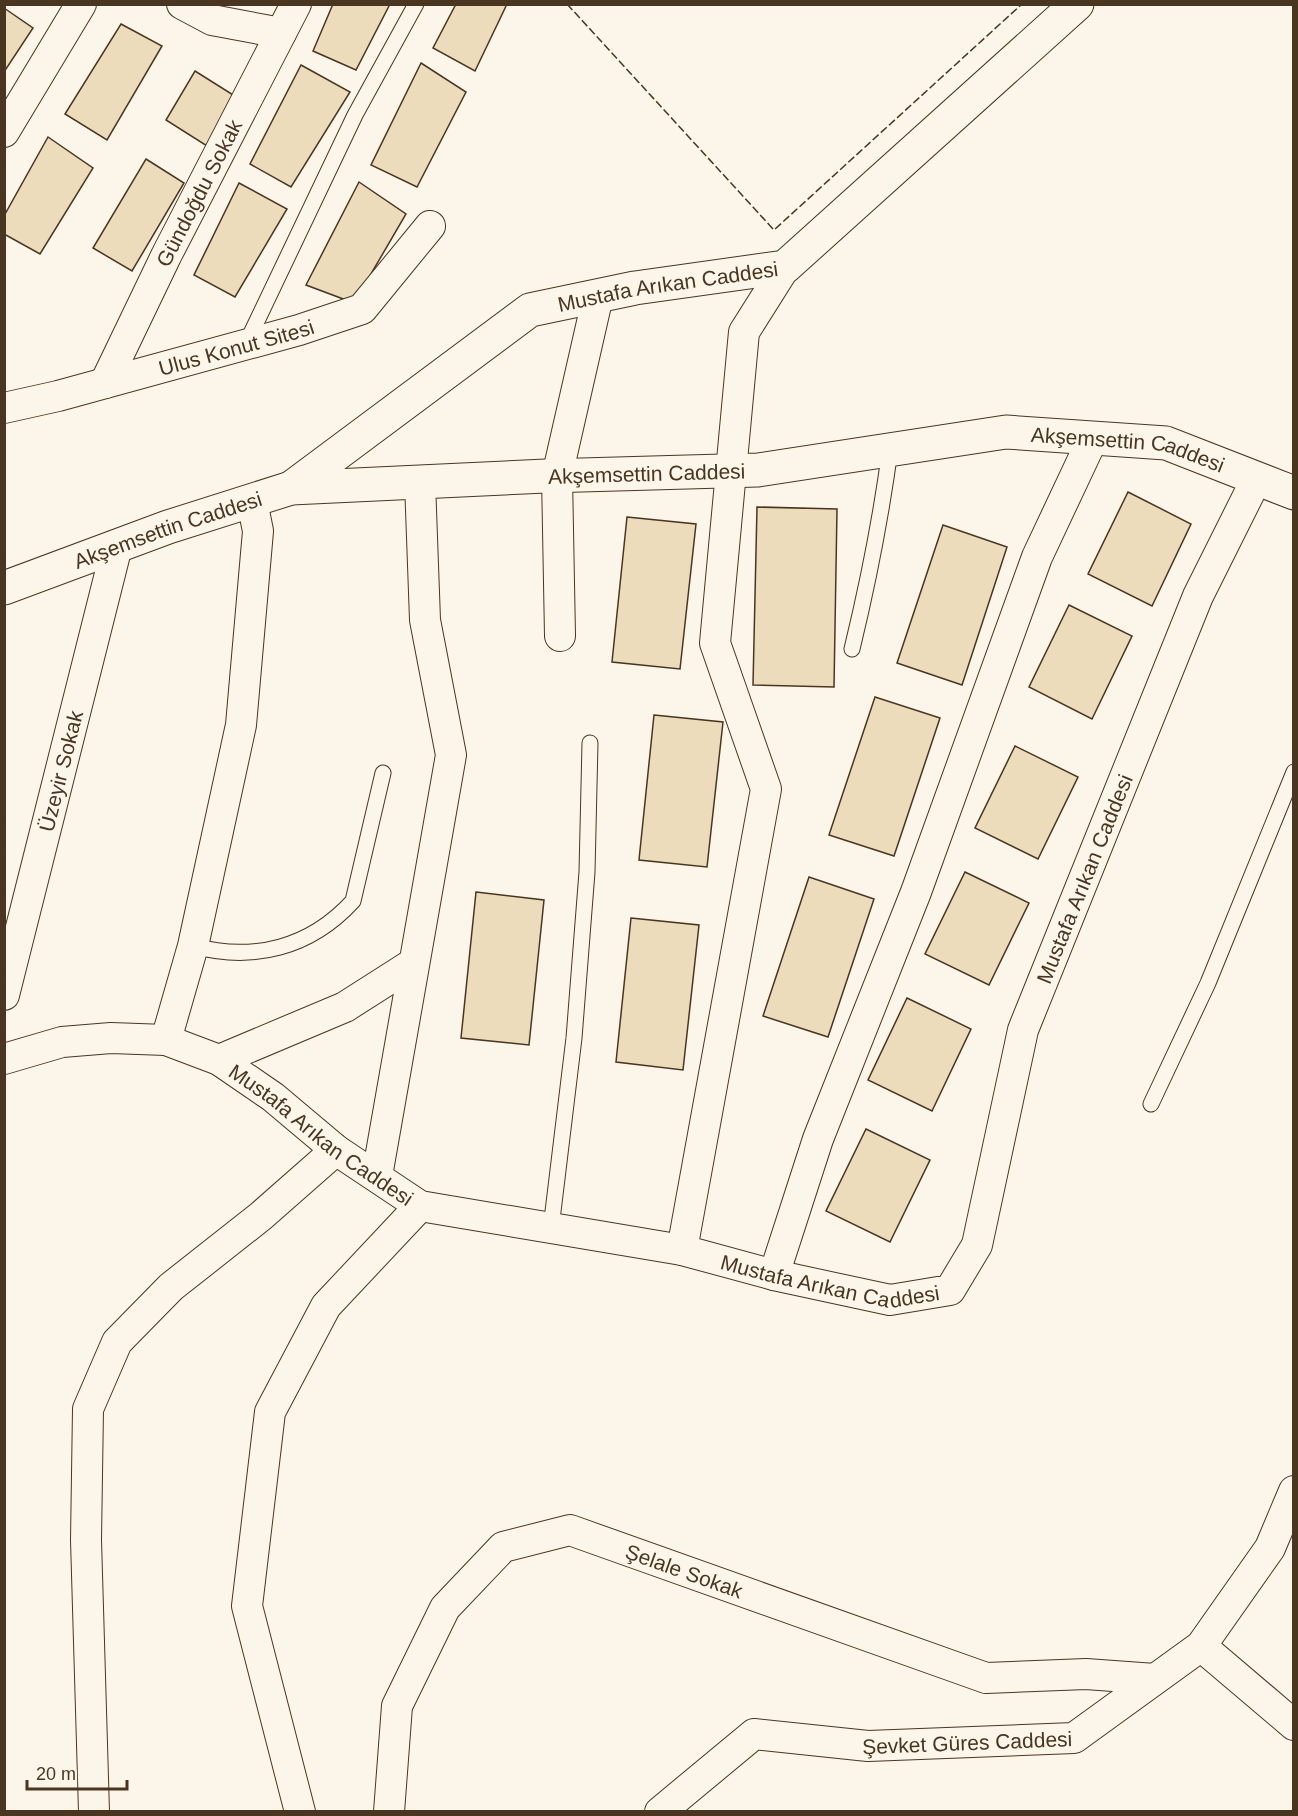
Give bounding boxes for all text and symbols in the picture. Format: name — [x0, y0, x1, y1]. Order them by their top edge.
street label: Gündoğdu Sokak — [151, 115, 246, 270]
street label: Mustafa Arıkan Caddesi — [555, 257, 779, 315]
street label: Ulus Konut Sitesi — [156, 314, 317, 379]
street label: Akşemsettin Caddesi — [1030, 422, 1228, 476]
street label: Akşemsettin Caddesi — [548, 459, 746, 487]
street label: Akşemsettin Caddesi — [71, 487, 265, 573]
street label: Üzeyir Sokak — [34, 708, 87, 834]
street label: Mustafa Arıkan Caddesi — [1032, 771, 1136, 986]
street label: Mustafa Arıkan Caddesi — [225, 1059, 418, 1210]
street label: Mustafa Arıkan Caddesi — [718, 1250, 941, 1311]
street label: Şelale Sokak — [623, 1539, 746, 1602]
street label: Şevket Güres Caddesi — [862, 1727, 1073, 1758]
scale bar — [27, 1753, 128, 1791]
text: 20 m — [36, 1764, 76, 1784]

